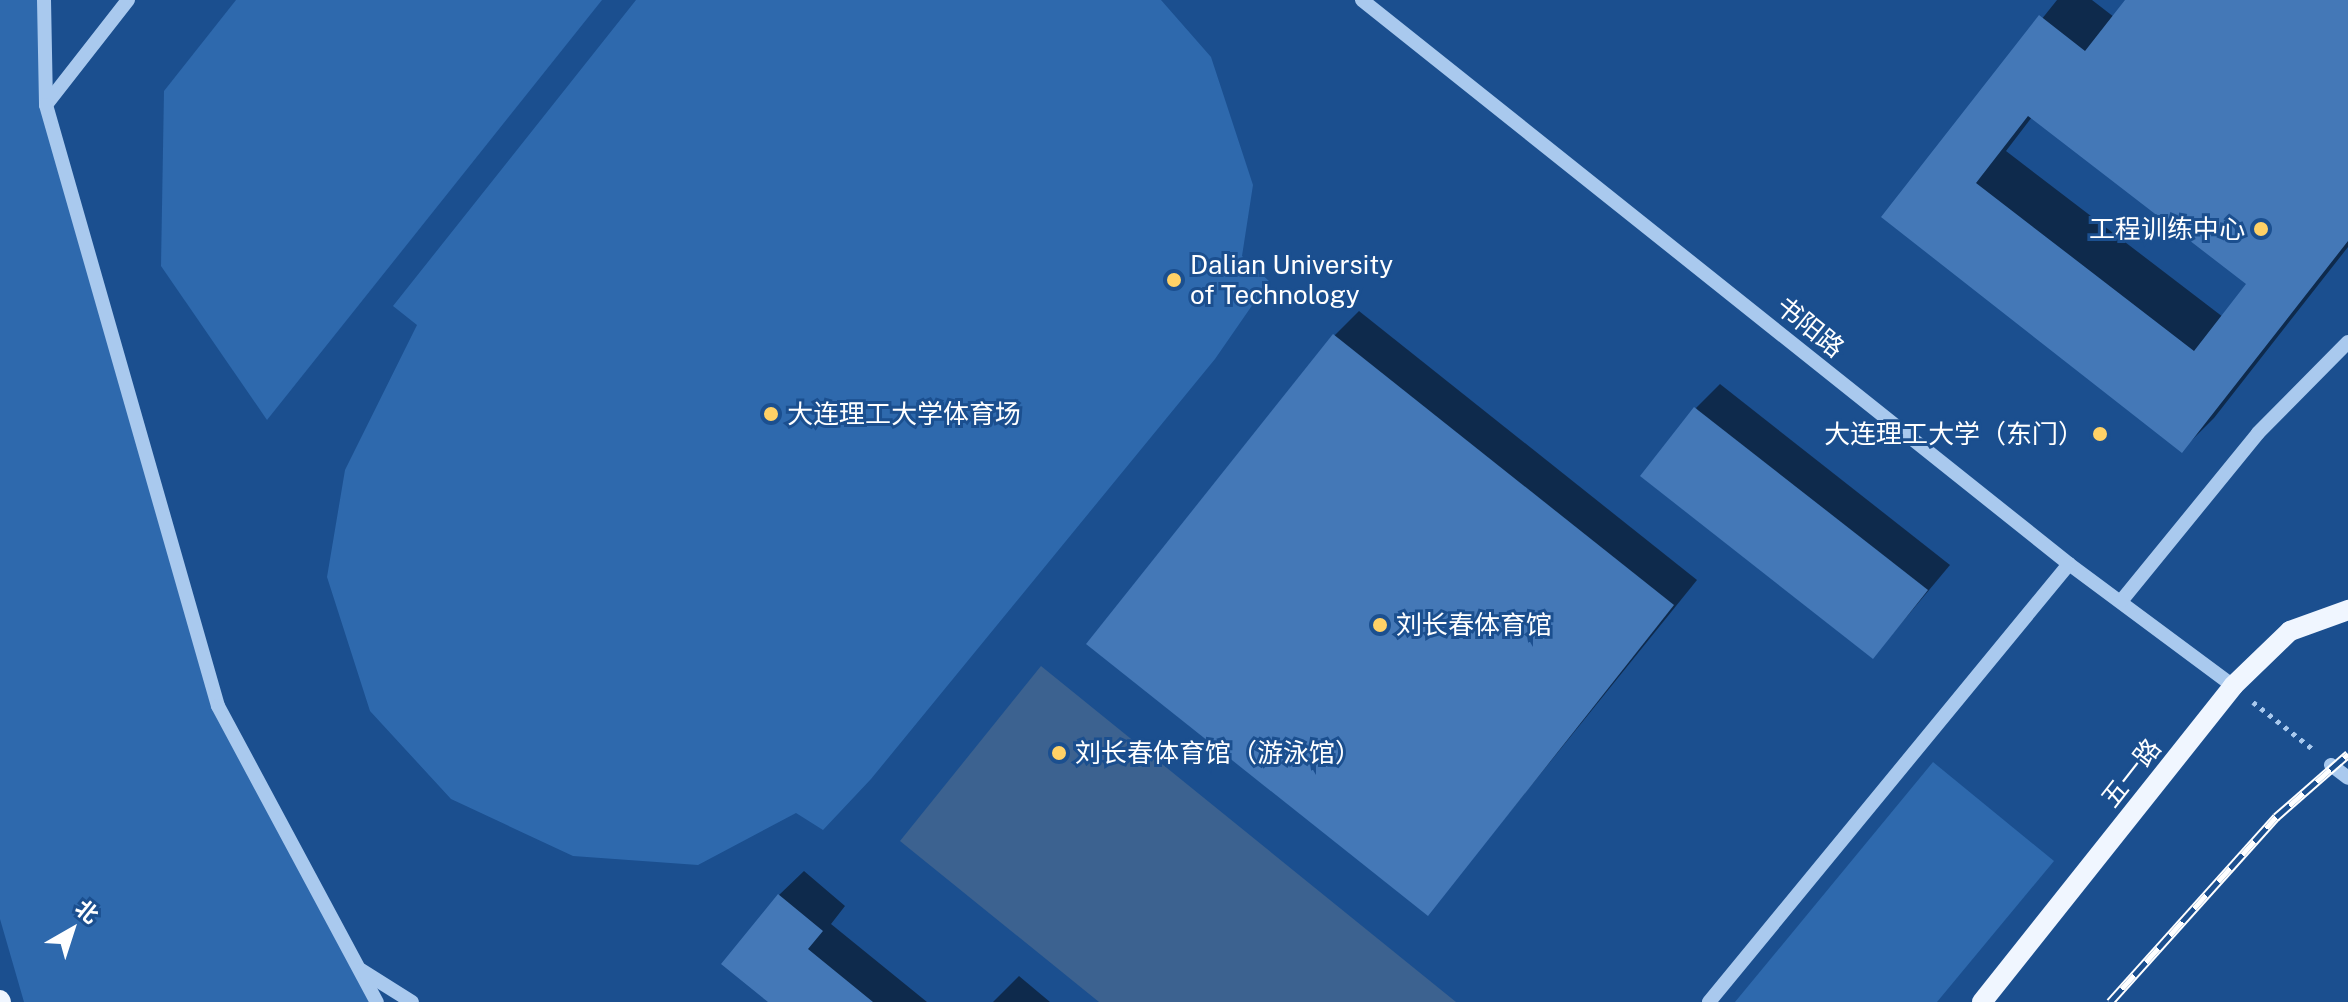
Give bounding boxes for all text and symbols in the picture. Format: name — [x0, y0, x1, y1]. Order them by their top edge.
place label: 工程训练中心 — [2089, 213, 2245, 245]
marker: 工程训练中心 — [2252, 220, 2270, 238]
place label: Dalian University of Technology — [1190, 249, 1393, 310]
marker: Dalian University of Technology — [1165, 271, 1183, 289]
street label: 书阳路 — [1770, 290, 1850, 364]
place label: 大连理工大学体育场 — [787, 398, 1021, 430]
marker: 大连理工大学体育场 — [762, 405, 780, 423]
place label: 大连理工大学（东门） — [1824, 418, 2084, 450]
marker: 大连理工大学（东门） — [2091, 425, 2109, 443]
place label: 刘长春体育馆 — [1396, 609, 1552, 641]
marker: 刘长春体育馆 — [1371, 616, 1389, 634]
street label: 五一路 — [2095, 733, 2167, 813]
place label: 刘长春体育馆（游泳馆） — [1075, 737, 1361, 769]
marker: 刘长春体育馆（游泳馆） — [1050, 744, 1068, 762]
north arrow — [32, 890, 112, 970]
text: 北 — [70, 894, 104, 928]

